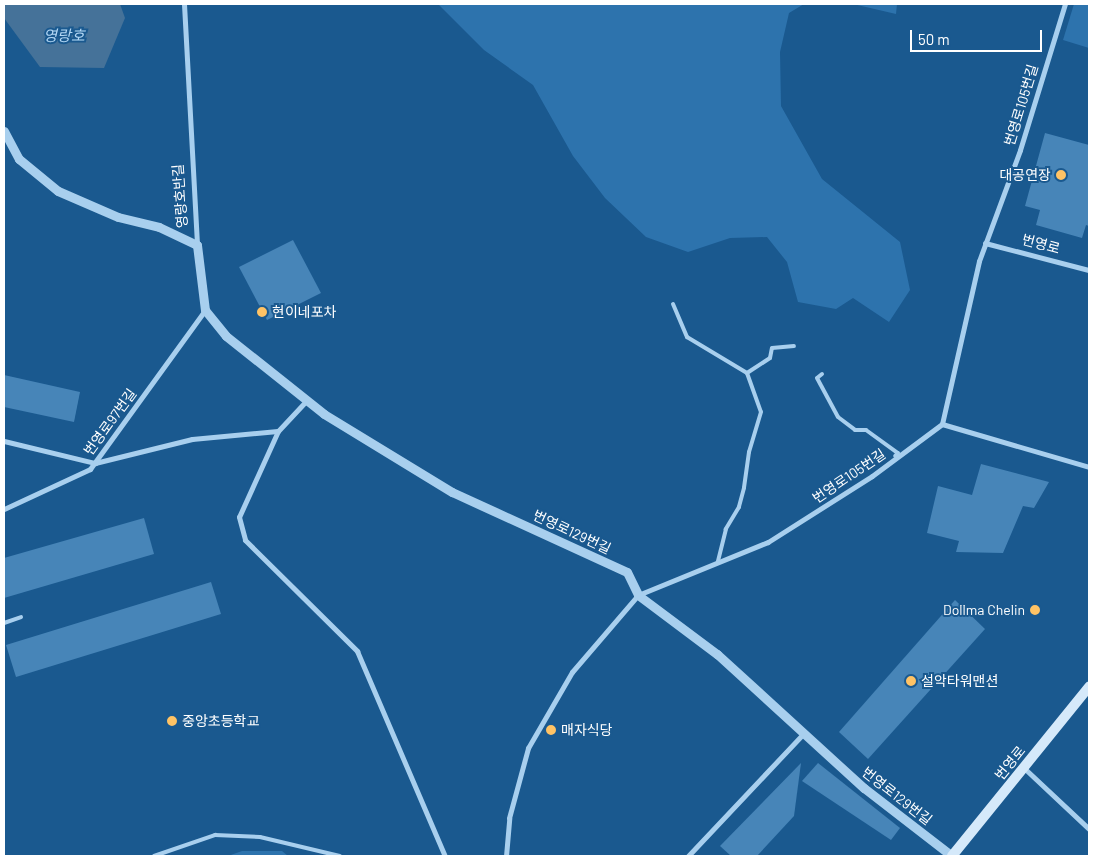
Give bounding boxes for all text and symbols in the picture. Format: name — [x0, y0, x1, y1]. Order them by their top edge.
scale bar — [913, 20, 1046, 52]
water label: 영랑호 — [43, 27, 85, 45]
text: 50 m — [918, 30, 950, 48]
street label: 번영로105번길 — [1001, 62, 1041, 148]
street label: 영랑호반길 — [169, 163, 191, 229]
place label: 대공연장 — [999, 167, 1051, 183]
marker: 대공연장 — [1055, 169, 1067, 181]
street label: 번영로 — [1020, 231, 1062, 257]
place label: 현이네포차 — [272, 304, 336, 320]
marker: 현이네포차 — [256, 306, 268, 318]
street label: 번영로97번길 — [80, 385, 140, 459]
street label: 번영로105번길 — [809, 445, 889, 507]
street label: 번영로129번길 — [530, 507, 614, 557]
place label: Dollma Chelin — [943, 602, 1025, 618]
marker: Dollma Chelin — [1029, 604, 1041, 616]
place label: 설악타워맨션 — [921, 673, 998, 689]
marker: 설악타워맨션 — [905, 675, 917, 687]
place label: 중앙초등학교 — [182, 713, 259, 729]
marker: 중앙초등학교 — [166, 715, 178, 727]
place label: 매자식당 — [561, 722, 613, 738]
marker: 매자식당 — [545, 724, 557, 736]
street label: 번영로 — [991, 743, 1029, 783]
street label: 번영로129번길 — [859, 763, 935, 829]

